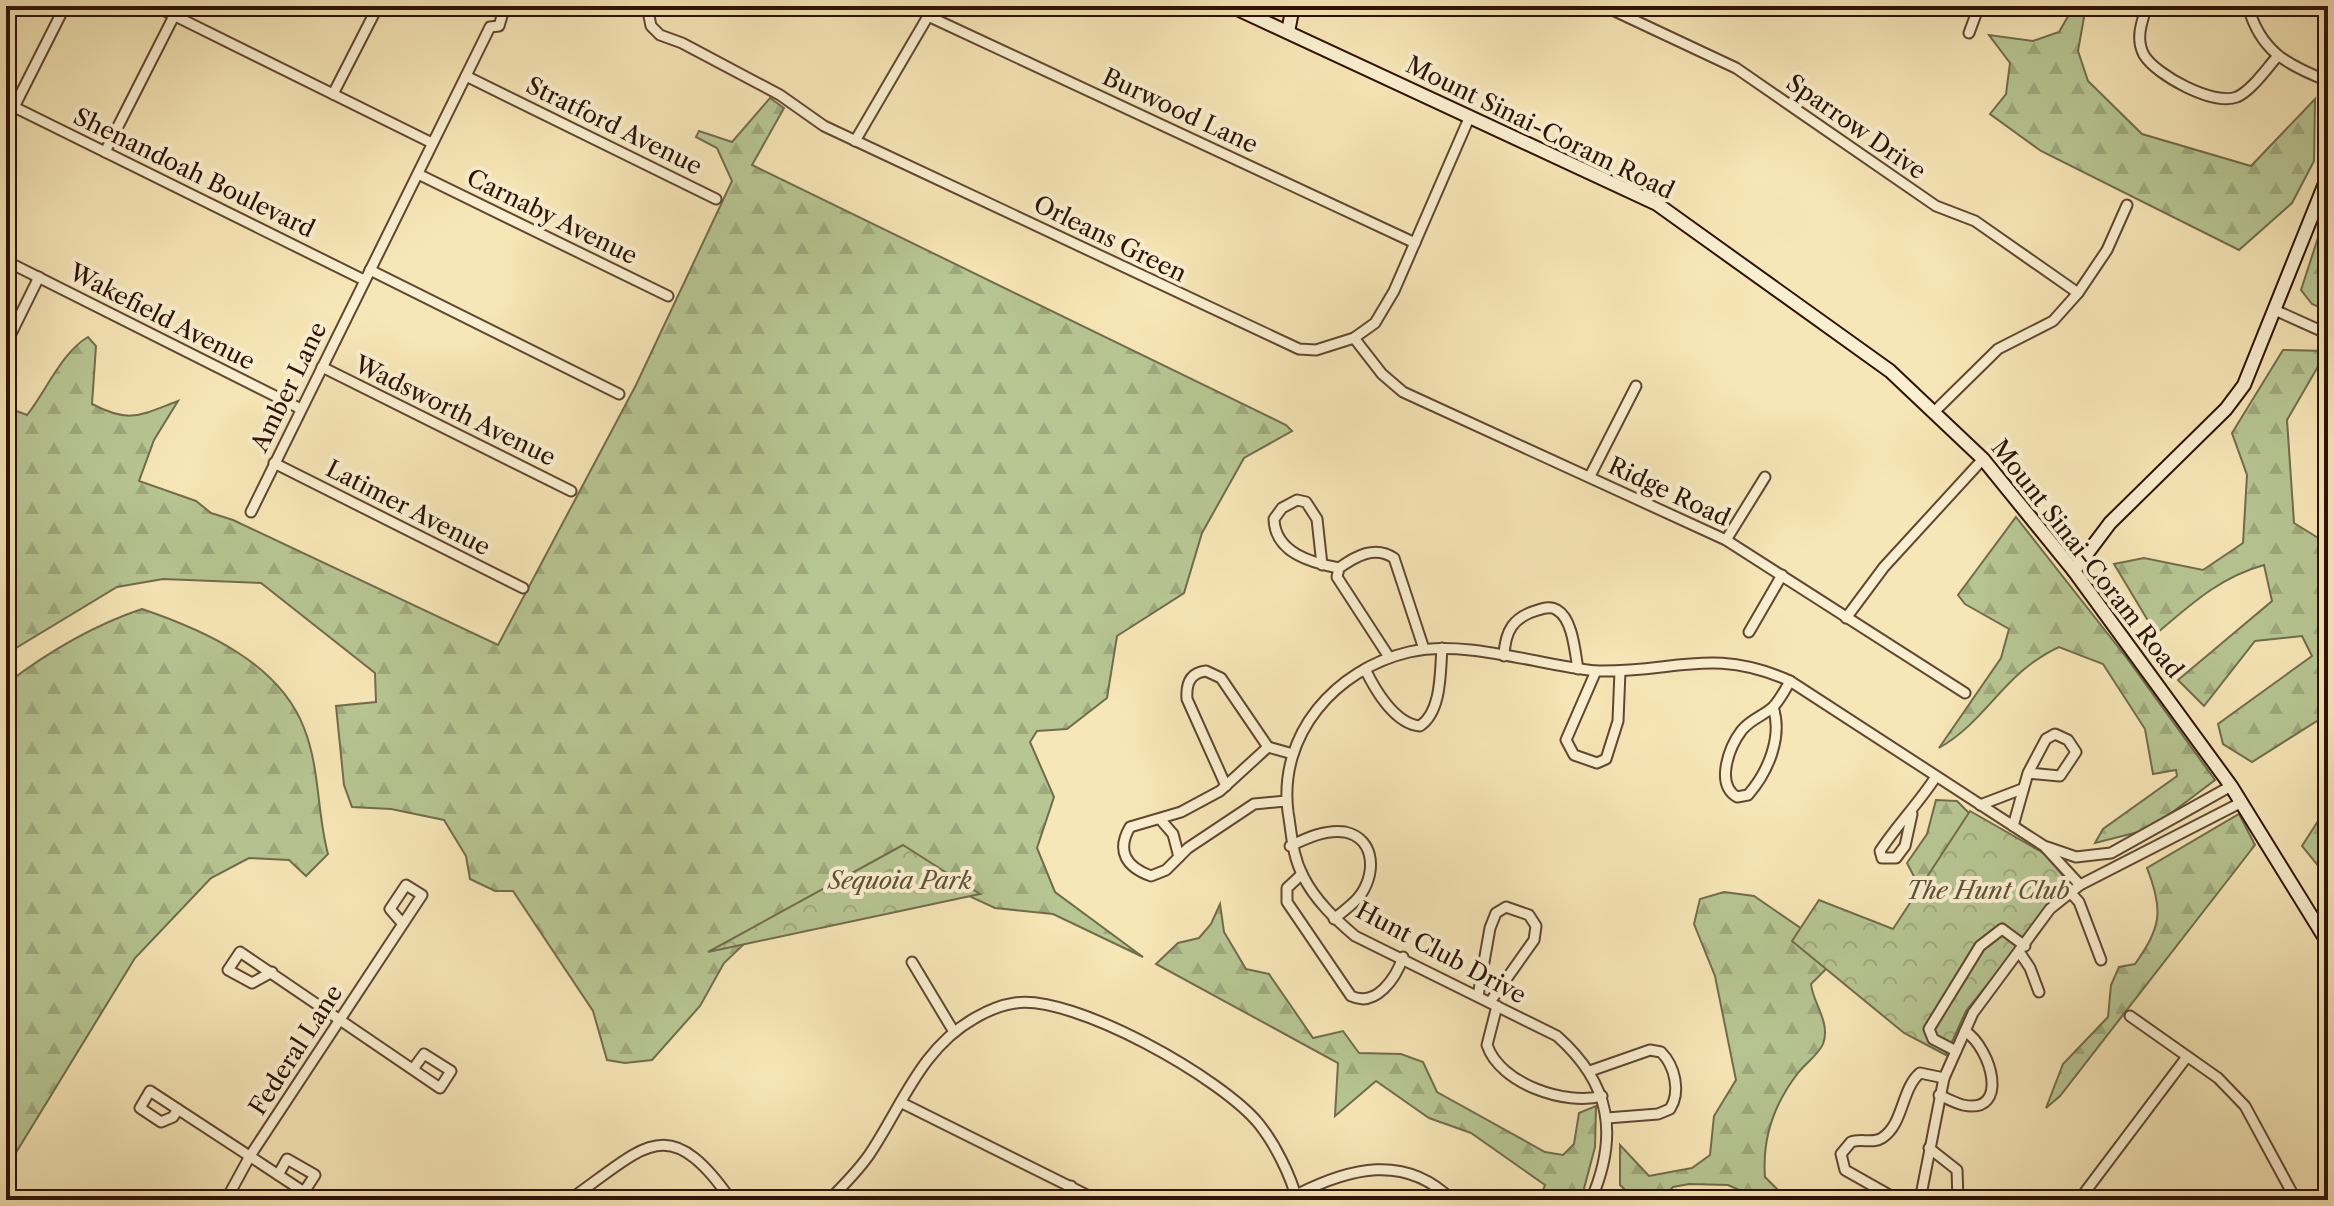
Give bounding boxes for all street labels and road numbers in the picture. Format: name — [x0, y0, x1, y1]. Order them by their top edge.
street label: Mount Sinai-Coram Road — [1401, 50, 1679, 205]
street label: Burwood Lane — [1098, 62, 1263, 159]
street label: Sparrow Drive — [1781, 68, 1932, 185]
street label: Stratford Avenue — [522, 70, 707, 181]
street label: Shenandoah Boulevard — [69, 101, 320, 244]
street label: Carnaby Avenue — [462, 163, 642, 270]
street label: Orleans Green — [1029, 189, 1191, 288]
street label: Wakefield Avenue — [64, 257, 260, 376]
street label: Amber Lane — [244, 317, 332, 457]
street label: Wadsworth Avenue — [349, 349, 560, 472]
street label: Mount Sinai-Coram Road — [1985, 434, 2190, 684]
street label: Ridge Road — [1604, 451, 1735, 533]
street label: Latimer Avenue — [321, 454, 495, 561]
street label: Hunt Club Drive — [1351, 896, 1531, 1010]
street label: Federal Lane — [243, 979, 348, 1120]

